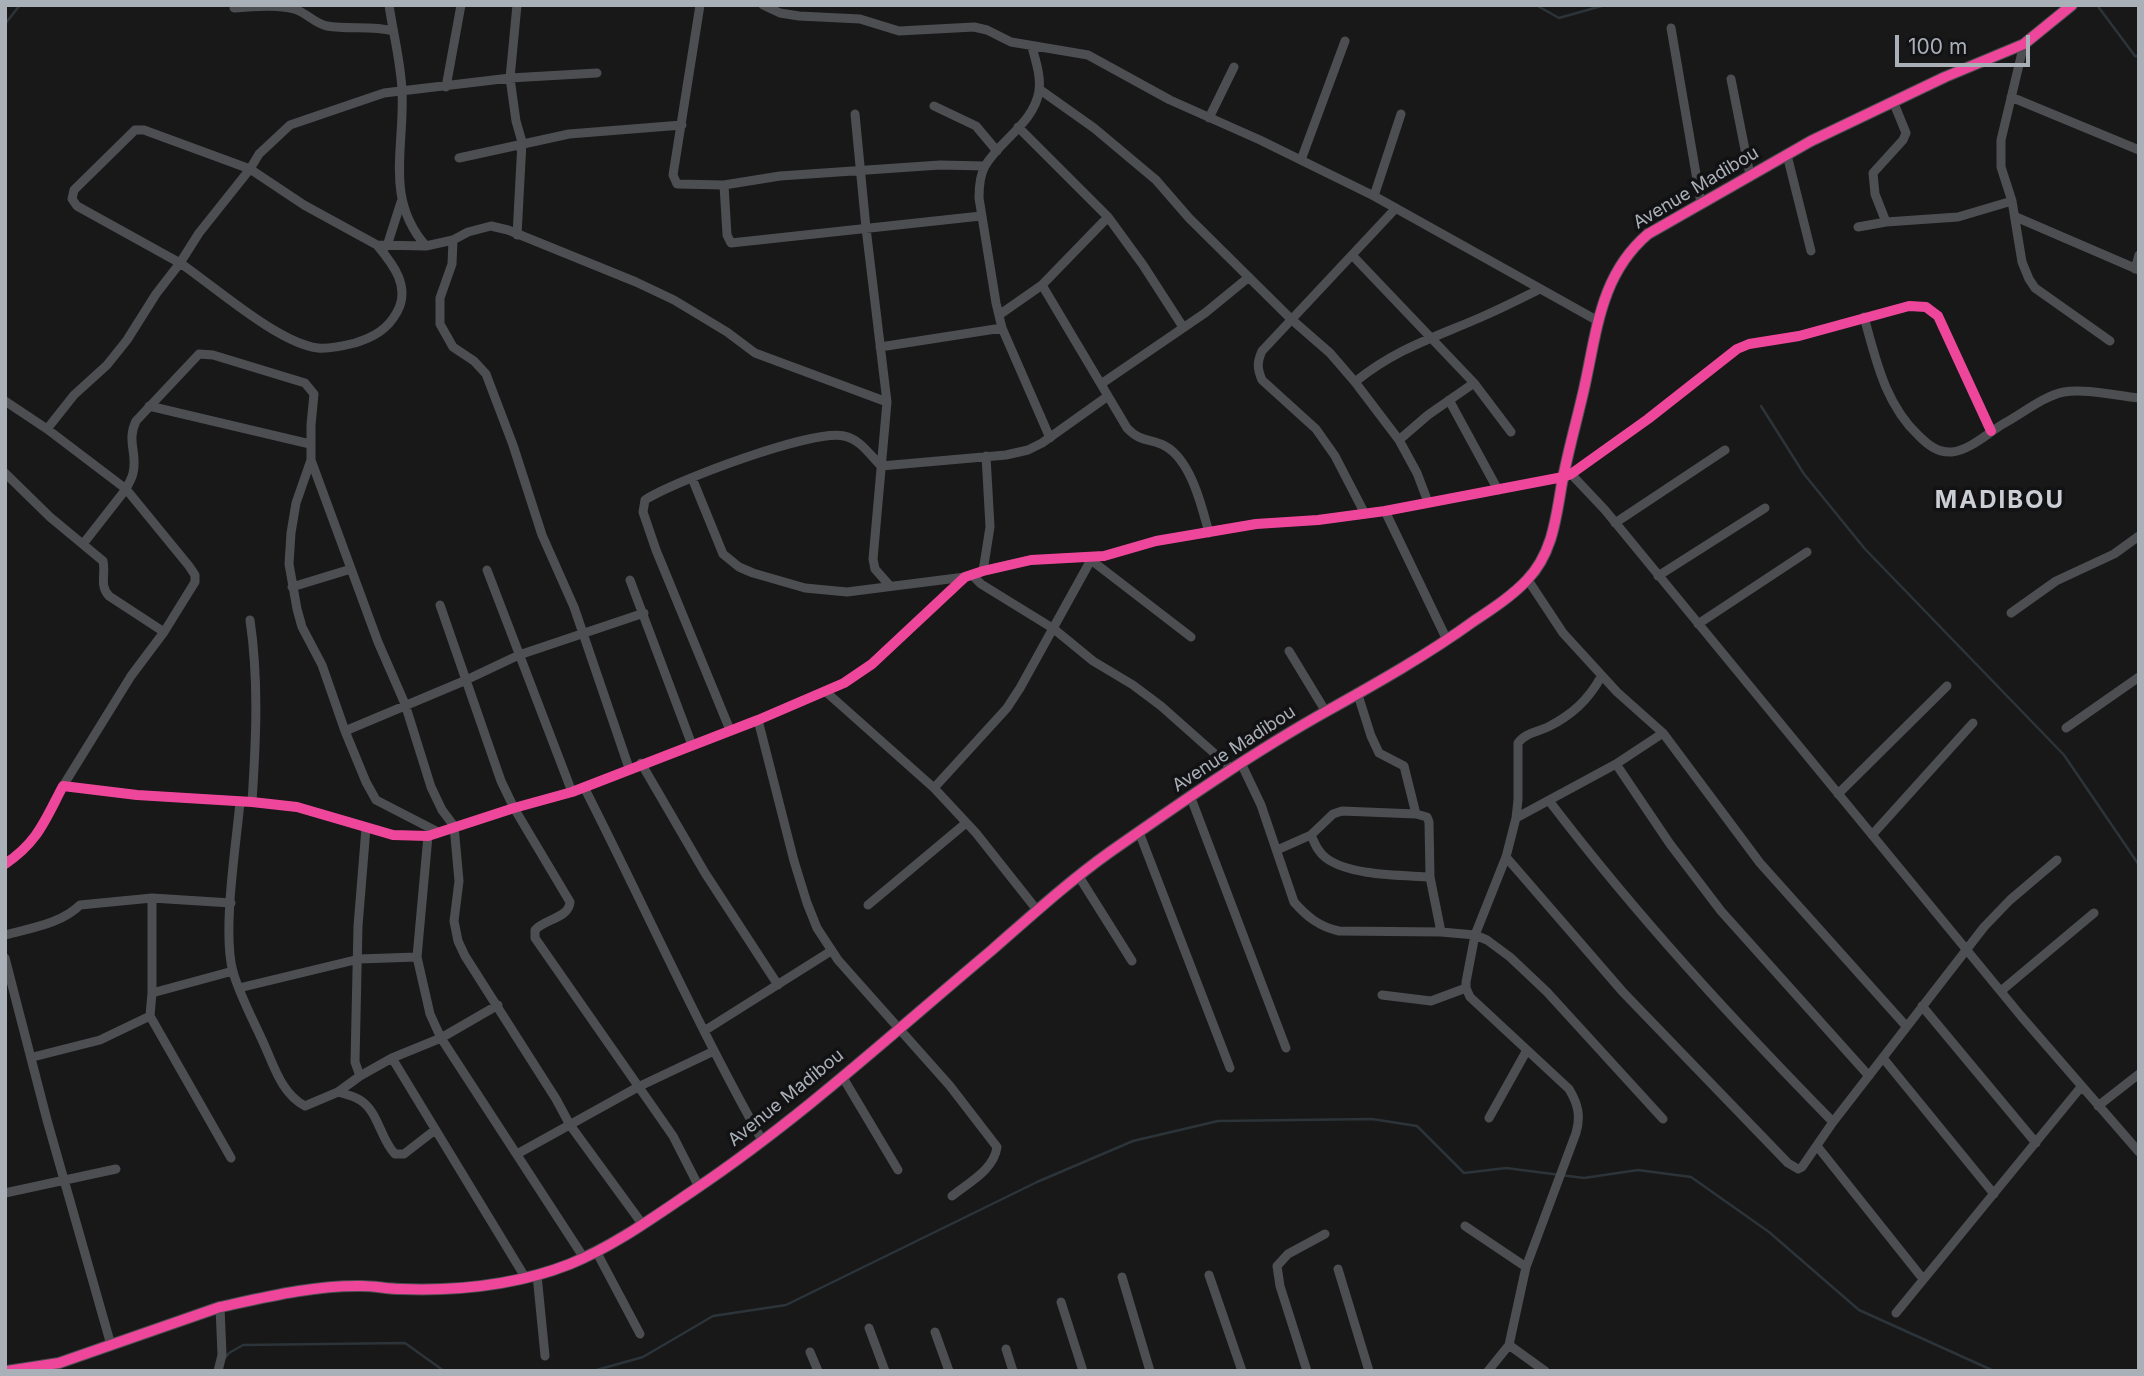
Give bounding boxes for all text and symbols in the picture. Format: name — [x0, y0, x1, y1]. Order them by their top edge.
scale bar — [1899, 21, 2034, 65]
text: 100 m — [1908, 34, 1967, 59]
street label: Avenue Madibou — [1629, 142, 1763, 234]
district label: MADIBOU — [1936, 487, 2064, 515]
street label: Avenue Madibou — [1168, 701, 1300, 797]
street label: Avenue Madibou — [724, 1045, 848, 1151]

